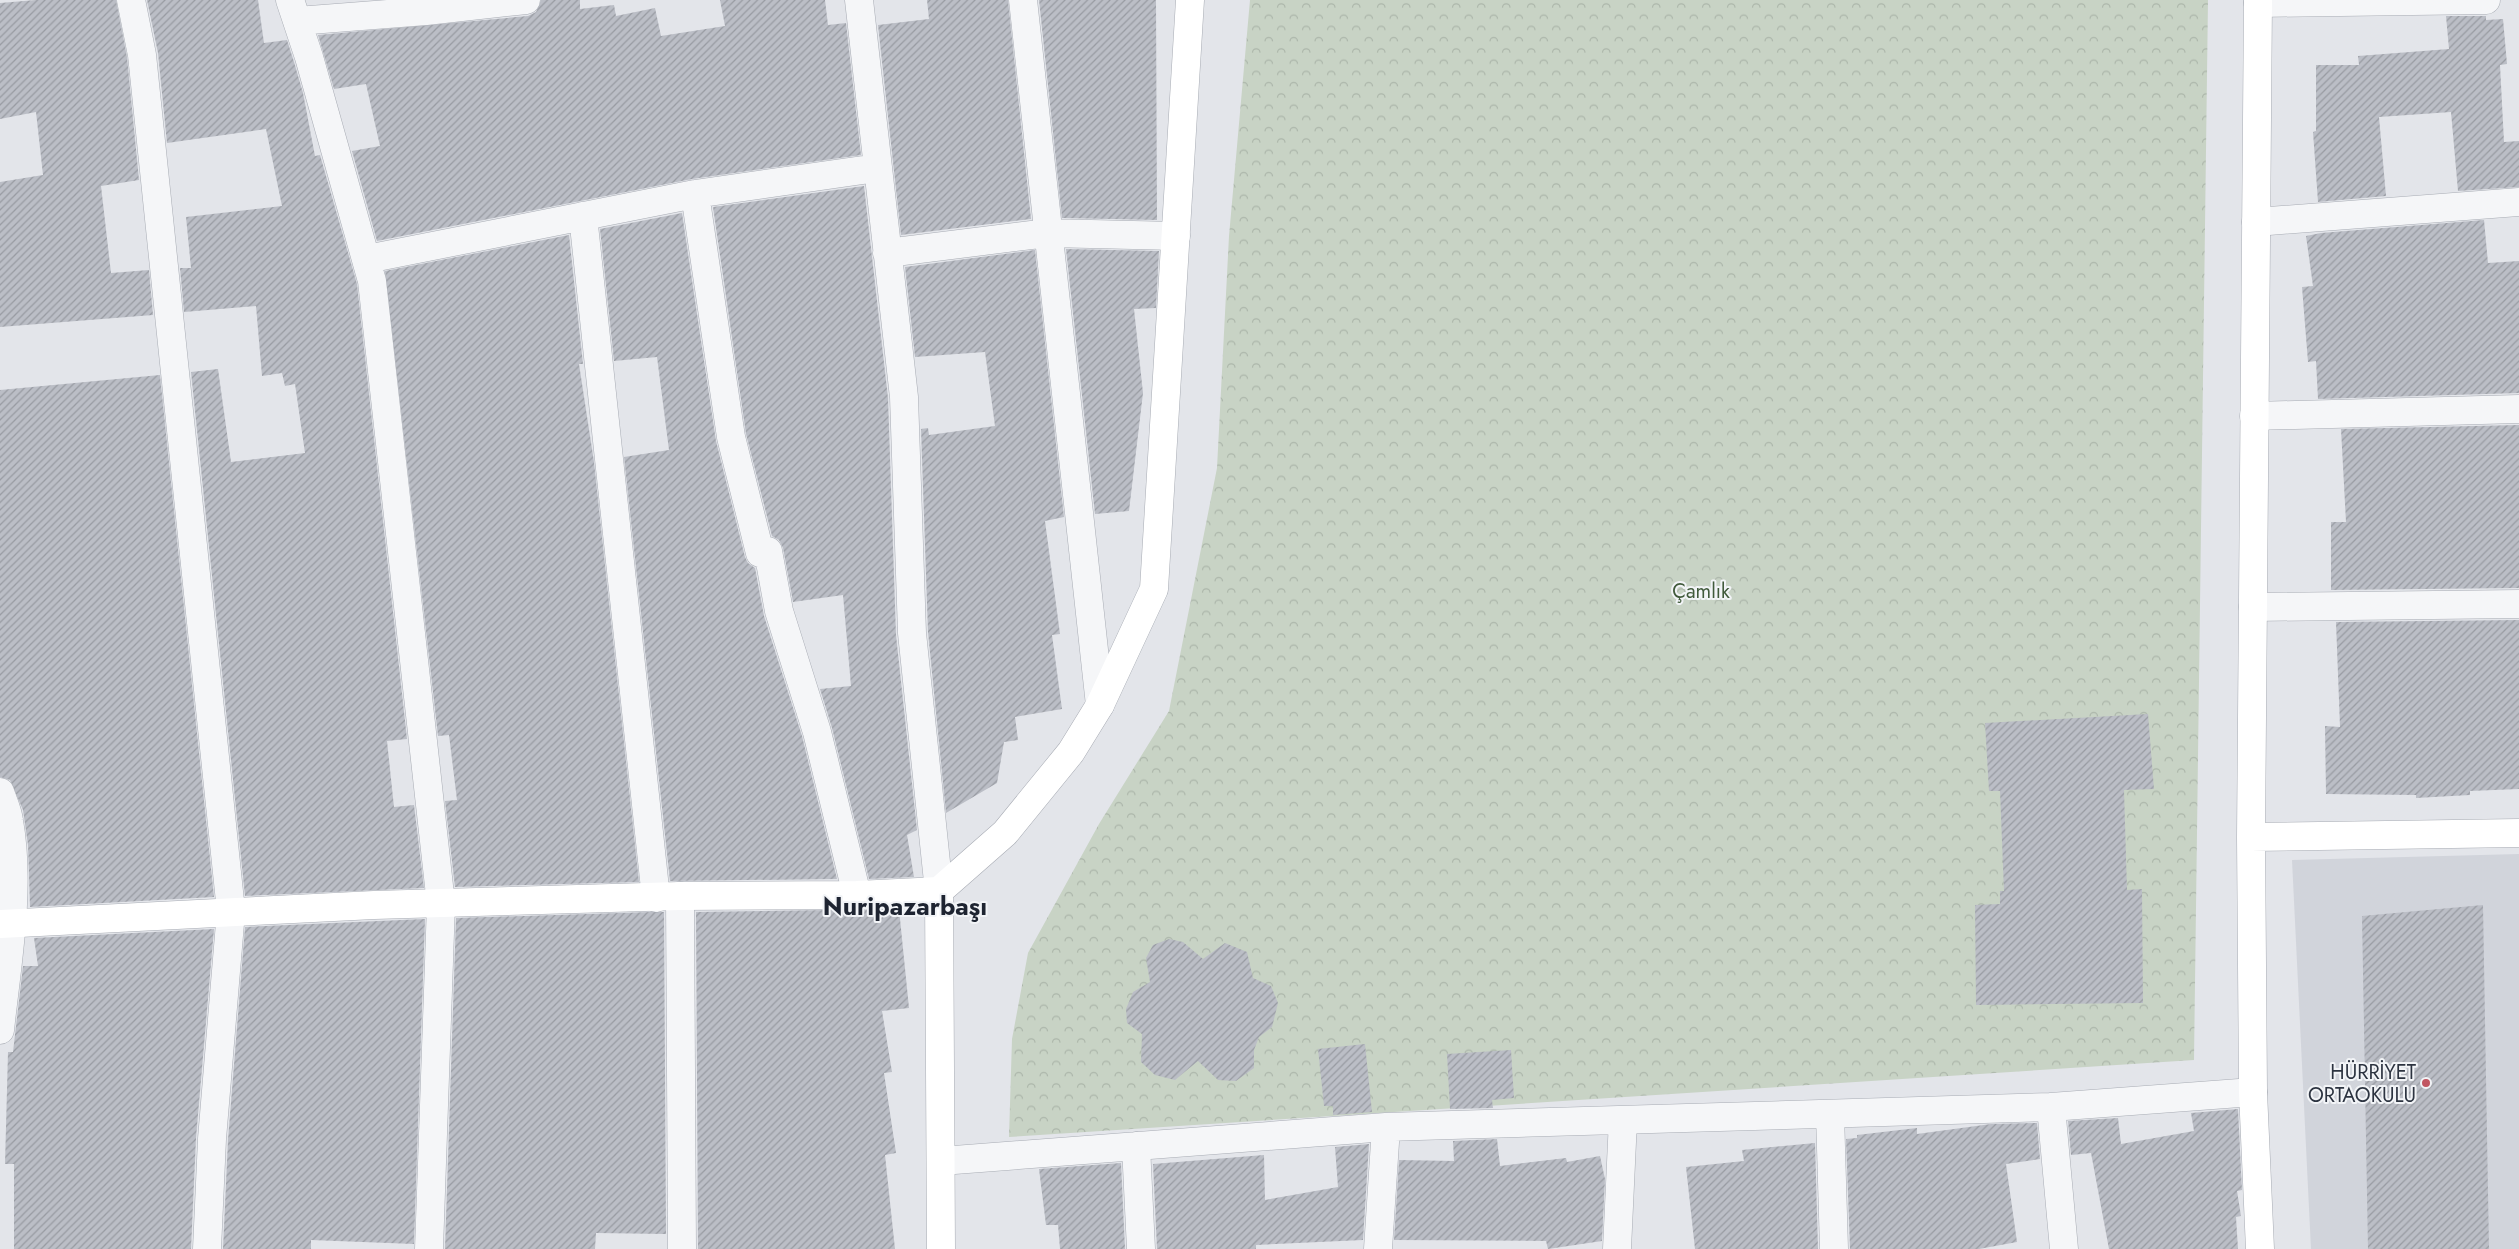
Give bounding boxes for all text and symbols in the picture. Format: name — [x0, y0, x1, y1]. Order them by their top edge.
park label: Çamlık — [1672, 577, 1730, 606]
district label: Nuripazarbaşı — [823, 888, 987, 924]
place label: HÜRRİYET ORTAOKULU — [2308, 1058, 2417, 1110]
marker: HÜRRİYET ORTAOKULU — [2420, 1077, 2432, 1089]

